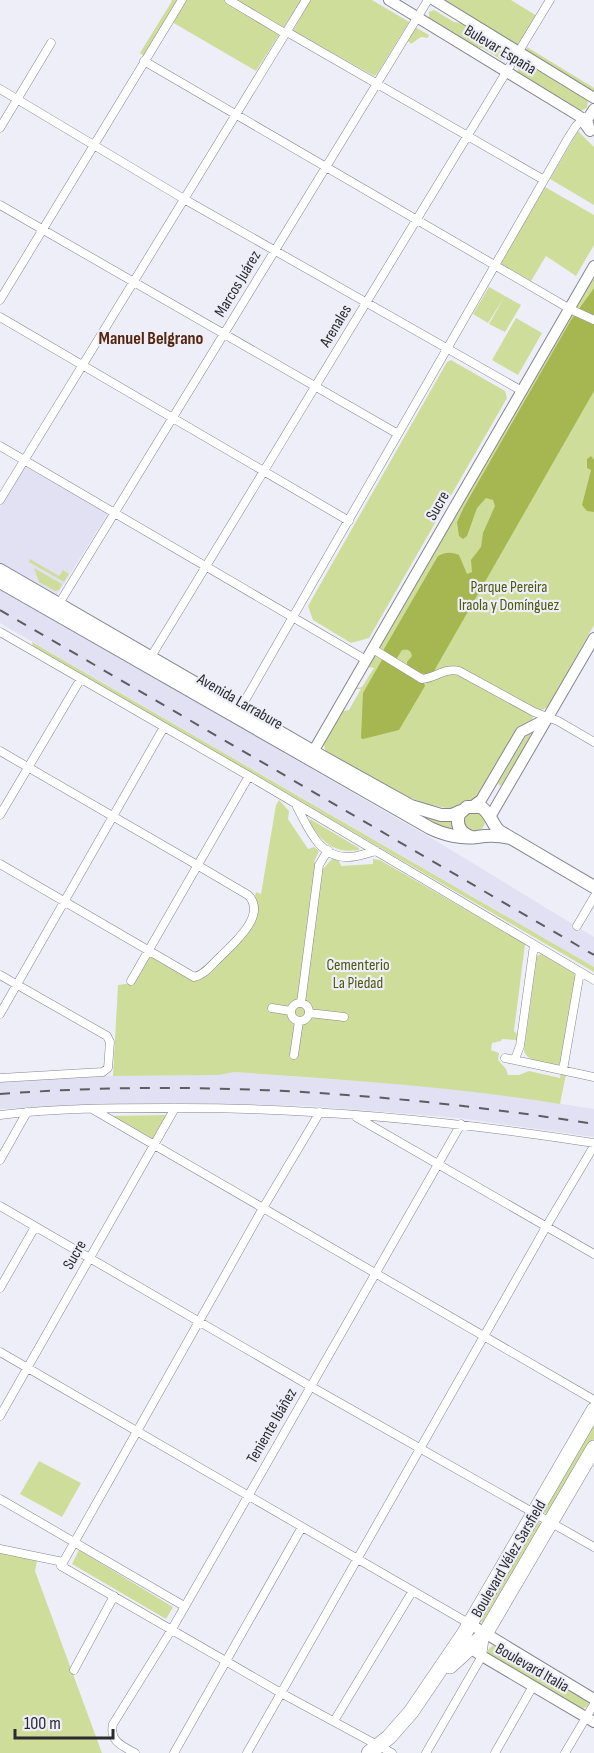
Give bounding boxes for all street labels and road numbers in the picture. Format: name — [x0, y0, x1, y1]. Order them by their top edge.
street label: Bulevar España — [461, 21, 539, 79]
street label: Marcos Juárez — [211, 247, 265, 321]
street label: Arenales — [315, 301, 356, 352]
street label: Sucre — [422, 488, 454, 524]
street label: Avenida Larrabure — [193, 669, 286, 734]
street label: Sucre — [59, 1237, 91, 1273]
street label: Teniente Ibáñez — [243, 1385, 301, 1467]
street label: Boulevard Vélez Sarsfield — [468, 1497, 550, 1621]
street label: Boulevard Italia — [492, 1639, 572, 1697]

